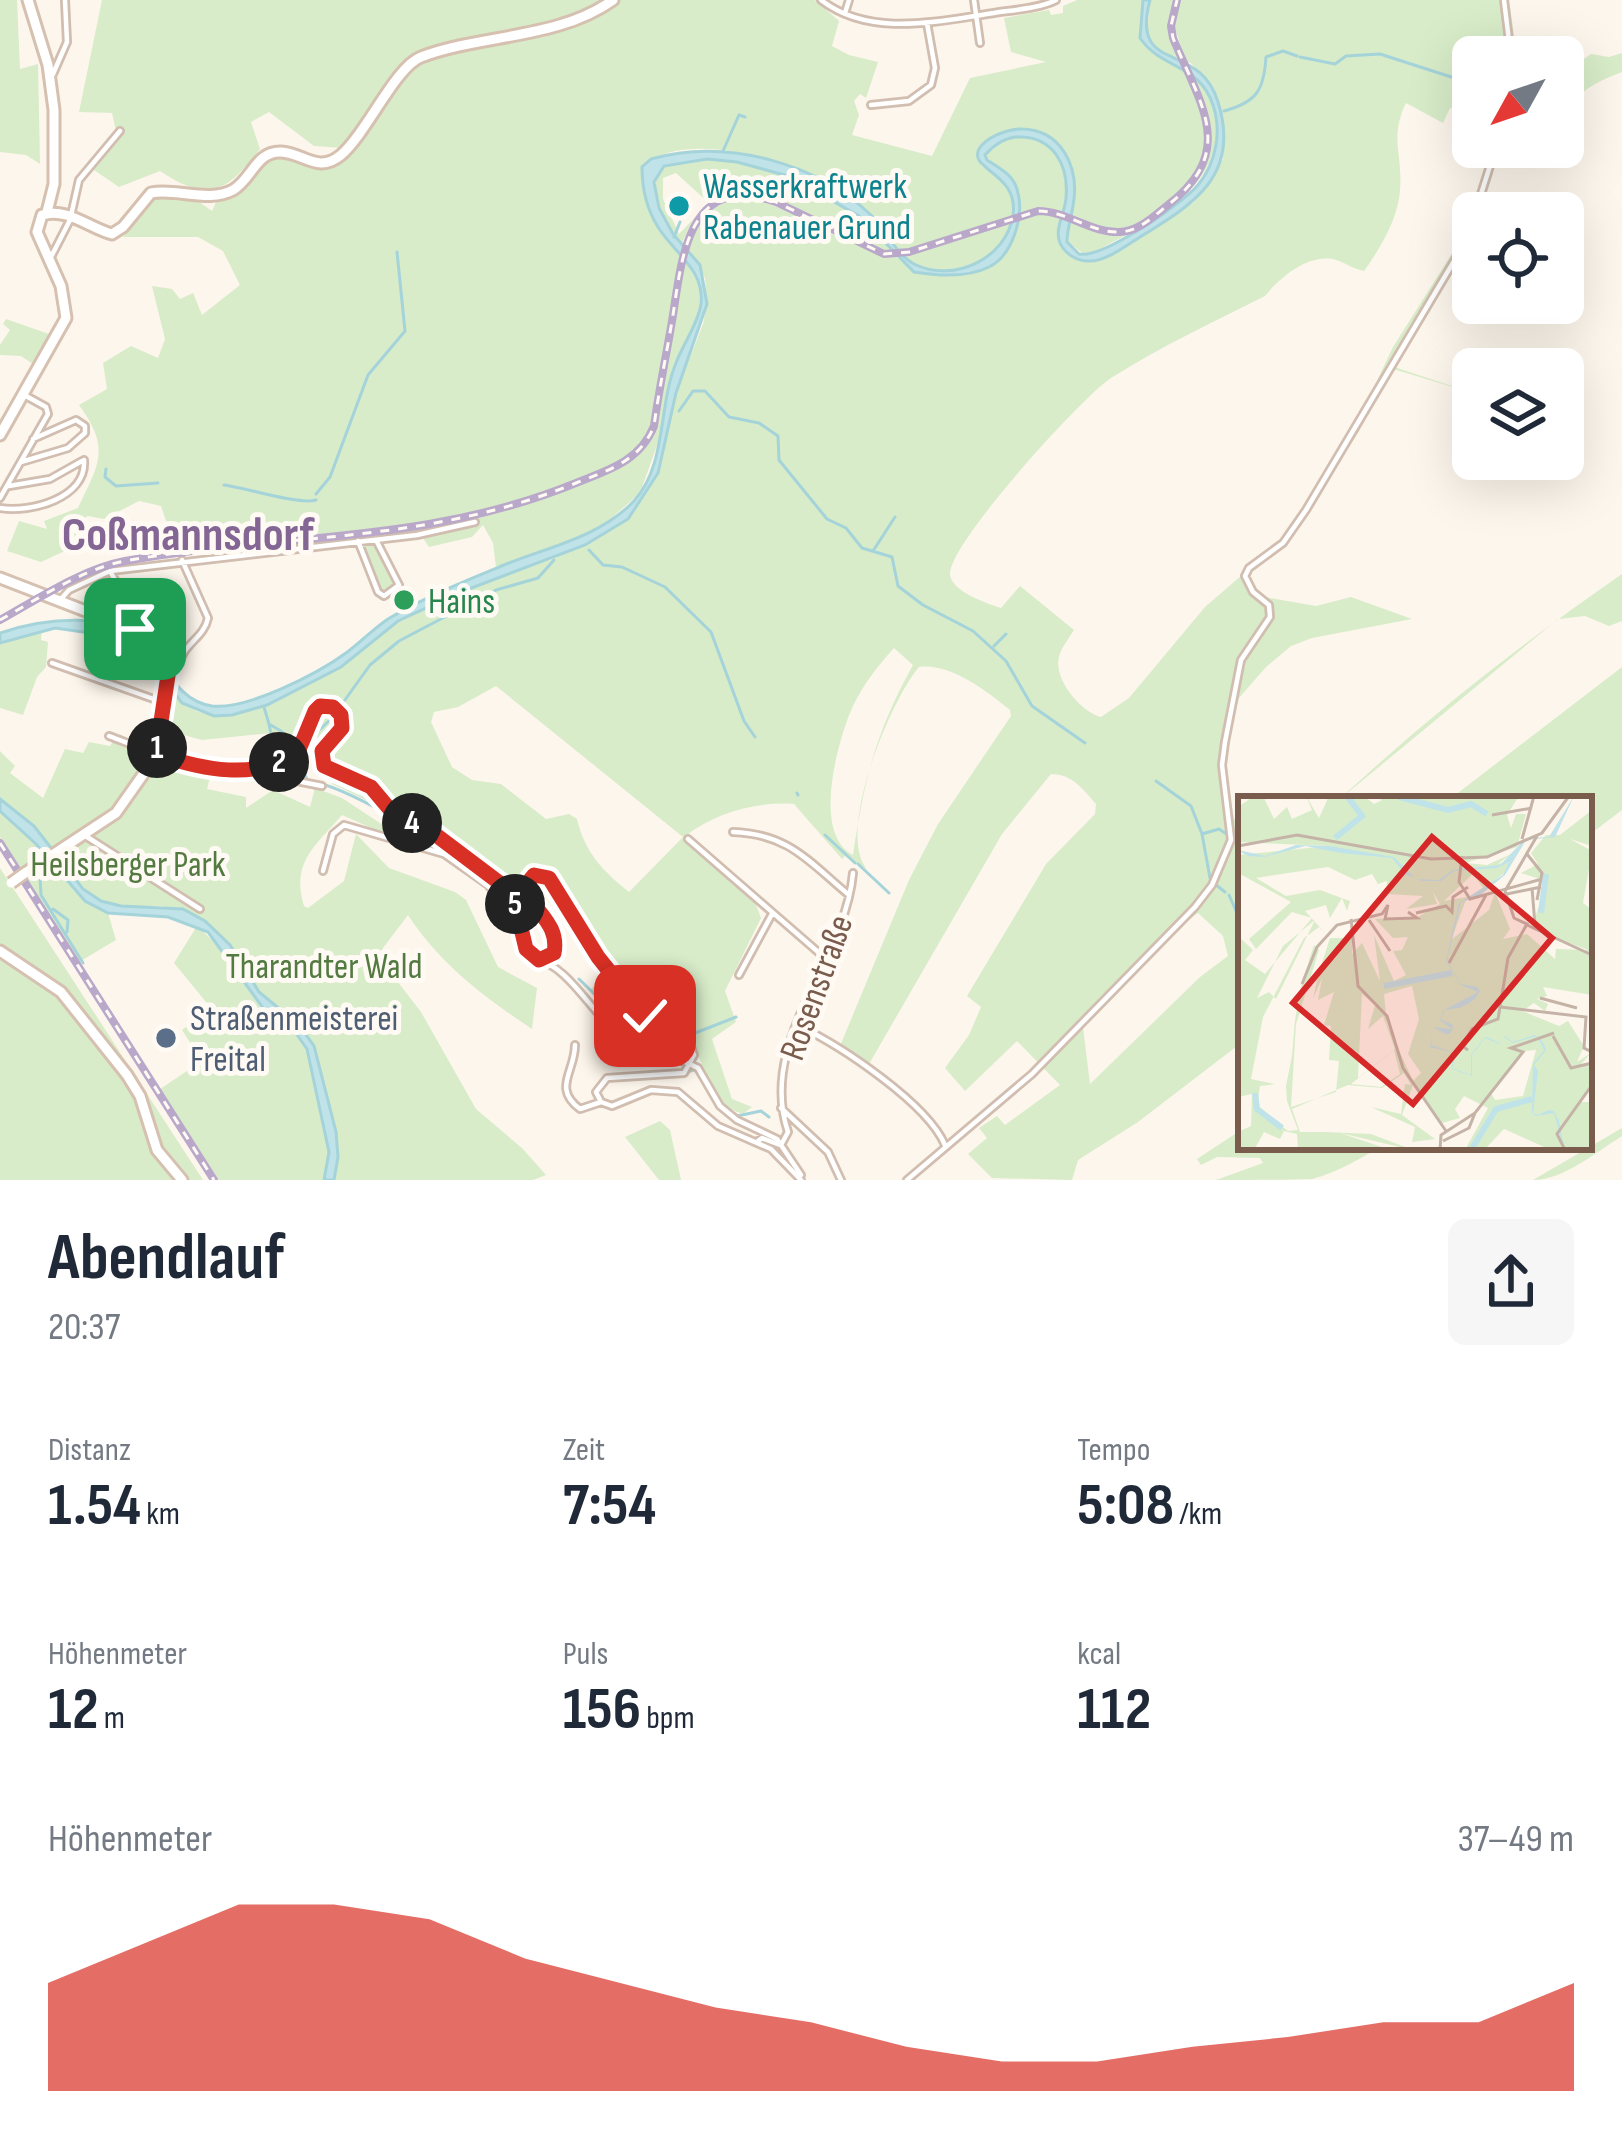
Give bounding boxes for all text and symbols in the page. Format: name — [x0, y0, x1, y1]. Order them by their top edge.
north arrow — [1452, 36, 1584, 168]
map controls — [1452, 36, 1584, 480]
place label: Wasserkraftwerk Rabenauer Grund — [703, 166, 911, 250]
button: locate — [1452, 192, 1584, 324]
marker: Wasserkraftwerk Rabenauer Grund — [666, 193, 692, 219]
button: layers — [1452, 348, 1584, 480]
district label: Coßmannsdorf — [62, 507, 315, 564]
pin — [84, 578, 186, 680]
place label: Hains — [428, 581, 495, 624]
marker: Hains — [391, 587, 417, 613]
icon: arrive — [102, 596, 168, 662]
pin: 1 — [127, 718, 187, 778]
text: 1 — [151, 728, 163, 768]
pin: 2 — [249, 732, 309, 792]
text: 2 — [272, 742, 286, 782]
pin: 4 — [382, 793, 442, 853]
inset map — [1238, 796, 1592, 1150]
text: 4 — [404, 803, 420, 843]
park label: Heilsberger Park — [30, 844, 226, 887]
pin: 5 — [485, 874, 545, 934]
text: 5 — [508, 884, 522, 924]
street label: Rosenstraße — [771, 910, 863, 1066]
park label: Tharandter Wald — [226, 946, 422, 989]
pin — [594, 965, 696, 1067]
icon: check — [612, 983, 678, 1049]
place label: Straßenmeisterei Freital — [190, 998, 398, 1082]
marker: Straßenmeisterei Freital — [153, 1025, 179, 1051]
text: Abendlauf — [48, 1219, 285, 1298]
button: share — [1448, 1219, 1574, 1345]
text: 20:37 — [48, 1304, 120, 1351]
text: Distanz — [48, 1430, 131, 1470]
text: Zeit — [563, 1430, 605, 1470]
text: Tempo — [1077, 1430, 1150, 1470]
text: 1.54 — [48, 1470, 141, 1542]
text: 7:54 — [563, 1470, 656, 1542]
text: 5:08 — [1077, 1470, 1174, 1542]
text: km — [141, 1494, 180, 1534]
text: /km — [1174, 1494, 1222, 1534]
text: Höhenmeter — [48, 1634, 187, 1674]
text: Puls — [563, 1634, 608, 1674]
text: kcal — [1077, 1634, 1121, 1674]
text: 12 — [48, 1674, 98, 1746]
text: 156 — [563, 1674, 641, 1746]
text: 112 — [1077, 1674, 1151, 1746]
text: m — [98, 1698, 125, 1738]
text: bpm — [641, 1698, 695, 1738]
text: Höhenmeter — [48, 1816, 212, 1863]
text: 37–49 m — [1457, 1816, 1574, 1863]

